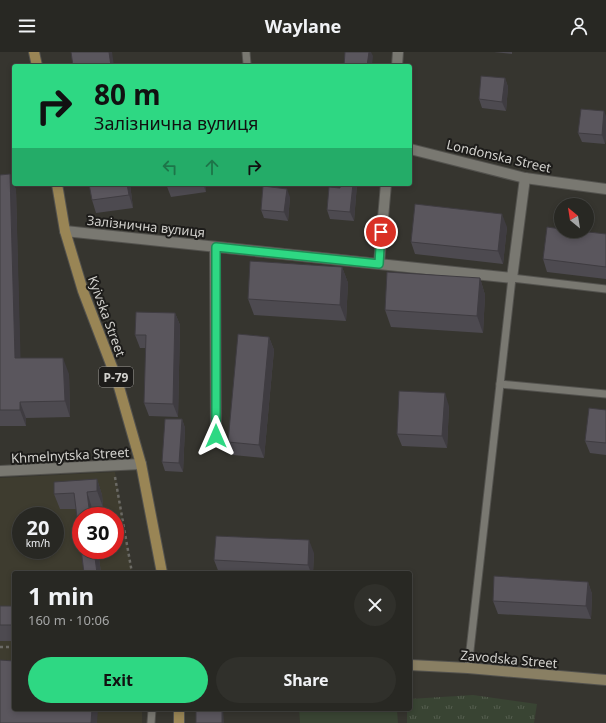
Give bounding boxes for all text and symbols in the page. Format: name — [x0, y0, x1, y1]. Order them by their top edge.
text: Waylane — [265, 14, 341, 38]
icon: menu — [16, 15, 38, 37]
icon: person — [568, 15, 590, 37]
text: 80 m — [94, 75, 161, 113]
icon: right — [28, 80, 80, 132]
text: Залізнична вулиця — [94, 111, 258, 135]
street label: Londonska Street — [445, 135, 553, 177]
icon: left — [159, 156, 181, 178]
icon: ahead — [201, 156, 223, 178]
icon: right — [243, 156, 265, 178]
north arrow — [554, 198, 594, 238]
map controls — [554, 198, 594, 238]
street label: Залізнична вулиця — [86, 211, 206, 241]
pin — [364, 215, 398, 249]
icon: arrive — [370, 221, 392, 243]
street label: Kyivska Street — [84, 273, 130, 359]
road number: Р-79 — [99, 367, 133, 387]
position arrow — [195, 415, 237, 457]
street label: Khmelnytska Street — [10, 443, 130, 467]
speed limit sign: 30 — [72, 507, 124, 559]
text: 20 — [27, 514, 49, 541]
text: km/h — [26, 536, 50, 550]
text: 1 min — [28, 579, 94, 612]
button: close — [354, 584, 396, 626]
text: 160 m · 10:06 — [28, 611, 109, 629]
street label: Zavodska Street — [460, 646, 559, 672]
button: Exit — [28, 657, 208, 703]
button: Share — [216, 657, 396, 703]

